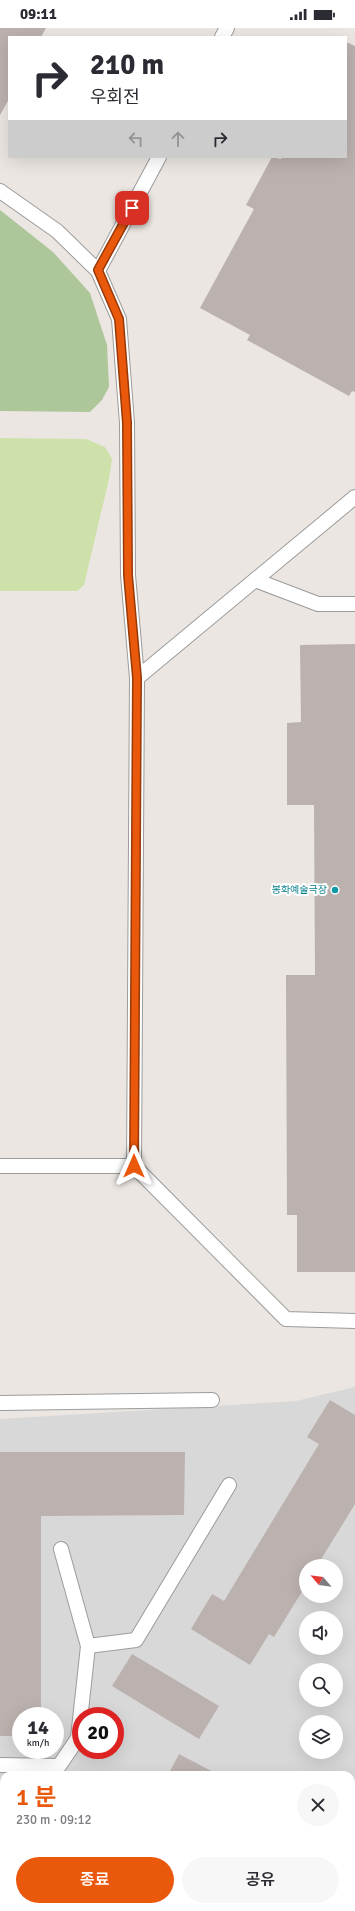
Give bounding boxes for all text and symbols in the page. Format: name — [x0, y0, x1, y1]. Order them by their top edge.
text: 09:11 — [20, 5, 57, 23]
text: 210 m — [90, 48, 164, 82]
icon: right — [24, 52, 76, 104]
text: 우회전 — [90, 86, 140, 108]
icon: left — [125, 128, 147, 150]
icon: ahead — [167, 128, 189, 150]
icon: right — [209, 128, 231, 150]
pin — [115, 191, 149, 225]
icon: arrive — [121, 197, 143, 219]
place label: 봉화예술극장 — [272, 884, 327, 896]
marker: 봉화예술극장 — [330, 885, 340, 895]
position arrow — [113, 1145, 155, 1187]
north arrow — [299, 1559, 343, 1603]
map controls — [299, 1559, 343, 1759]
button: sound — [299, 1611, 343, 1655]
button: search — [299, 1663, 343, 1707]
speed limit sign: 20 — [72, 1707, 124, 1759]
text: 14 — [27, 1715, 49, 1740]
button: layers — [299, 1715, 343, 1759]
text: km/h — [27, 1737, 49, 1749]
text: 1 분 — [16, 1782, 56, 1812]
button: close — [297, 1784, 339, 1826]
text: 230 m · 09:12 — [16, 1812, 92, 1828]
button: 종료 — [16, 1857, 174, 1903]
button: 공유 — [182, 1857, 339, 1903]

